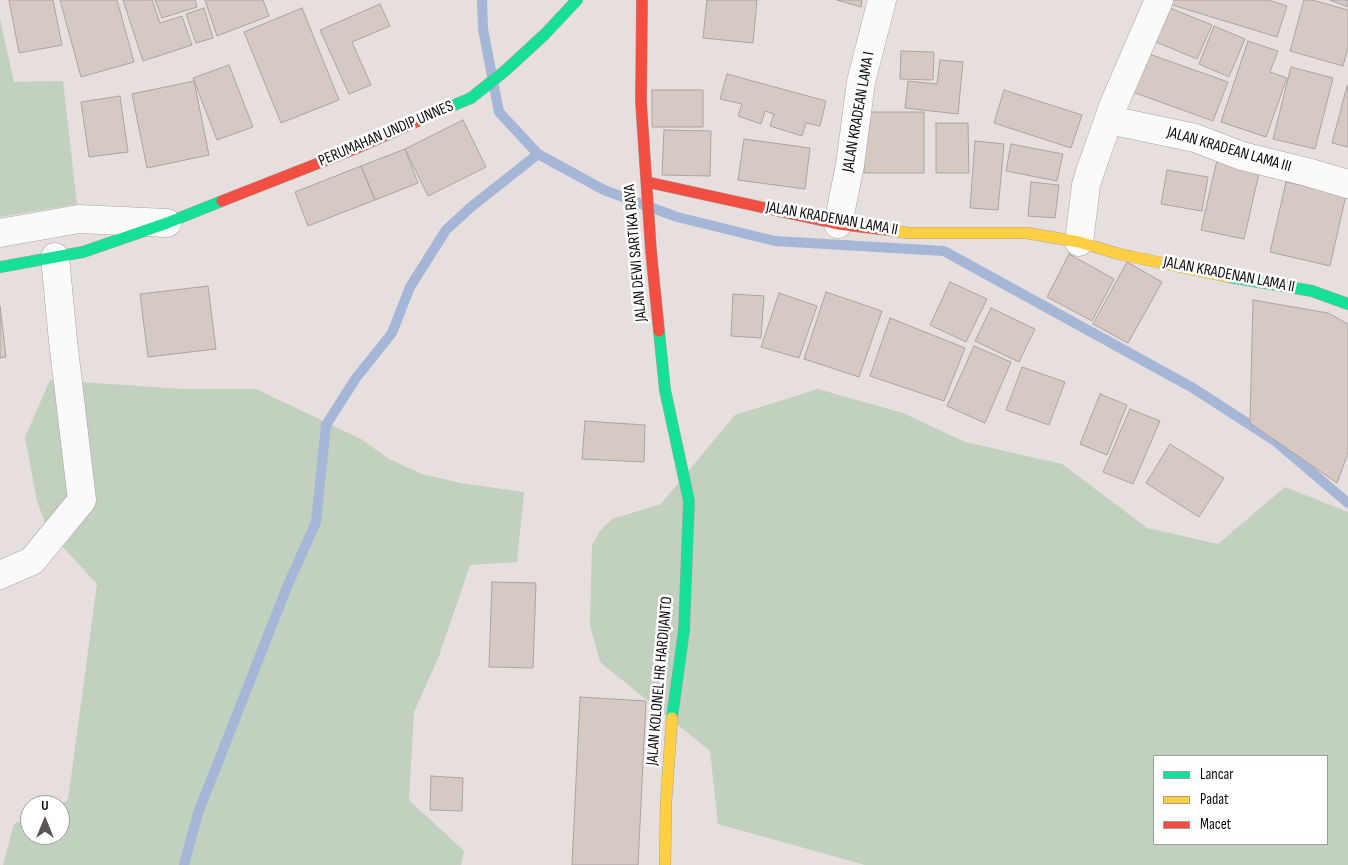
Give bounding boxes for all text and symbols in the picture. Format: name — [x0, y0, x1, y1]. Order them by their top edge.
street label: JALAN KRADEAN LAMA I — [839, 50, 879, 174]
street label: PERUMAHAN UNDIP UNNES — [316, 97, 456, 171]
street label: JALAN KRADEAN LAMA III — [1165, 123, 1293, 177]
street label: JALAN DEWI SARTIKA RAYA — [620, 183, 652, 323]
street label: JALAN KRADENAN LAMA II — [765, 198, 899, 240]
street label: JALAN KRADENAN LAMA II — [1162, 253, 1296, 297]
street label: JALAN KOLONEL HR HARDIJANTO — [643, 596, 677, 766]
legend — [1153, 755, 1328, 845]
text: Lancar — [1200, 765, 1234, 784]
text: Padat — [1200, 790, 1229, 809]
north arrow — [20, 795, 70, 845]
text: U — [41, 797, 49, 814]
text: Macet — [1200, 815, 1231, 834]

